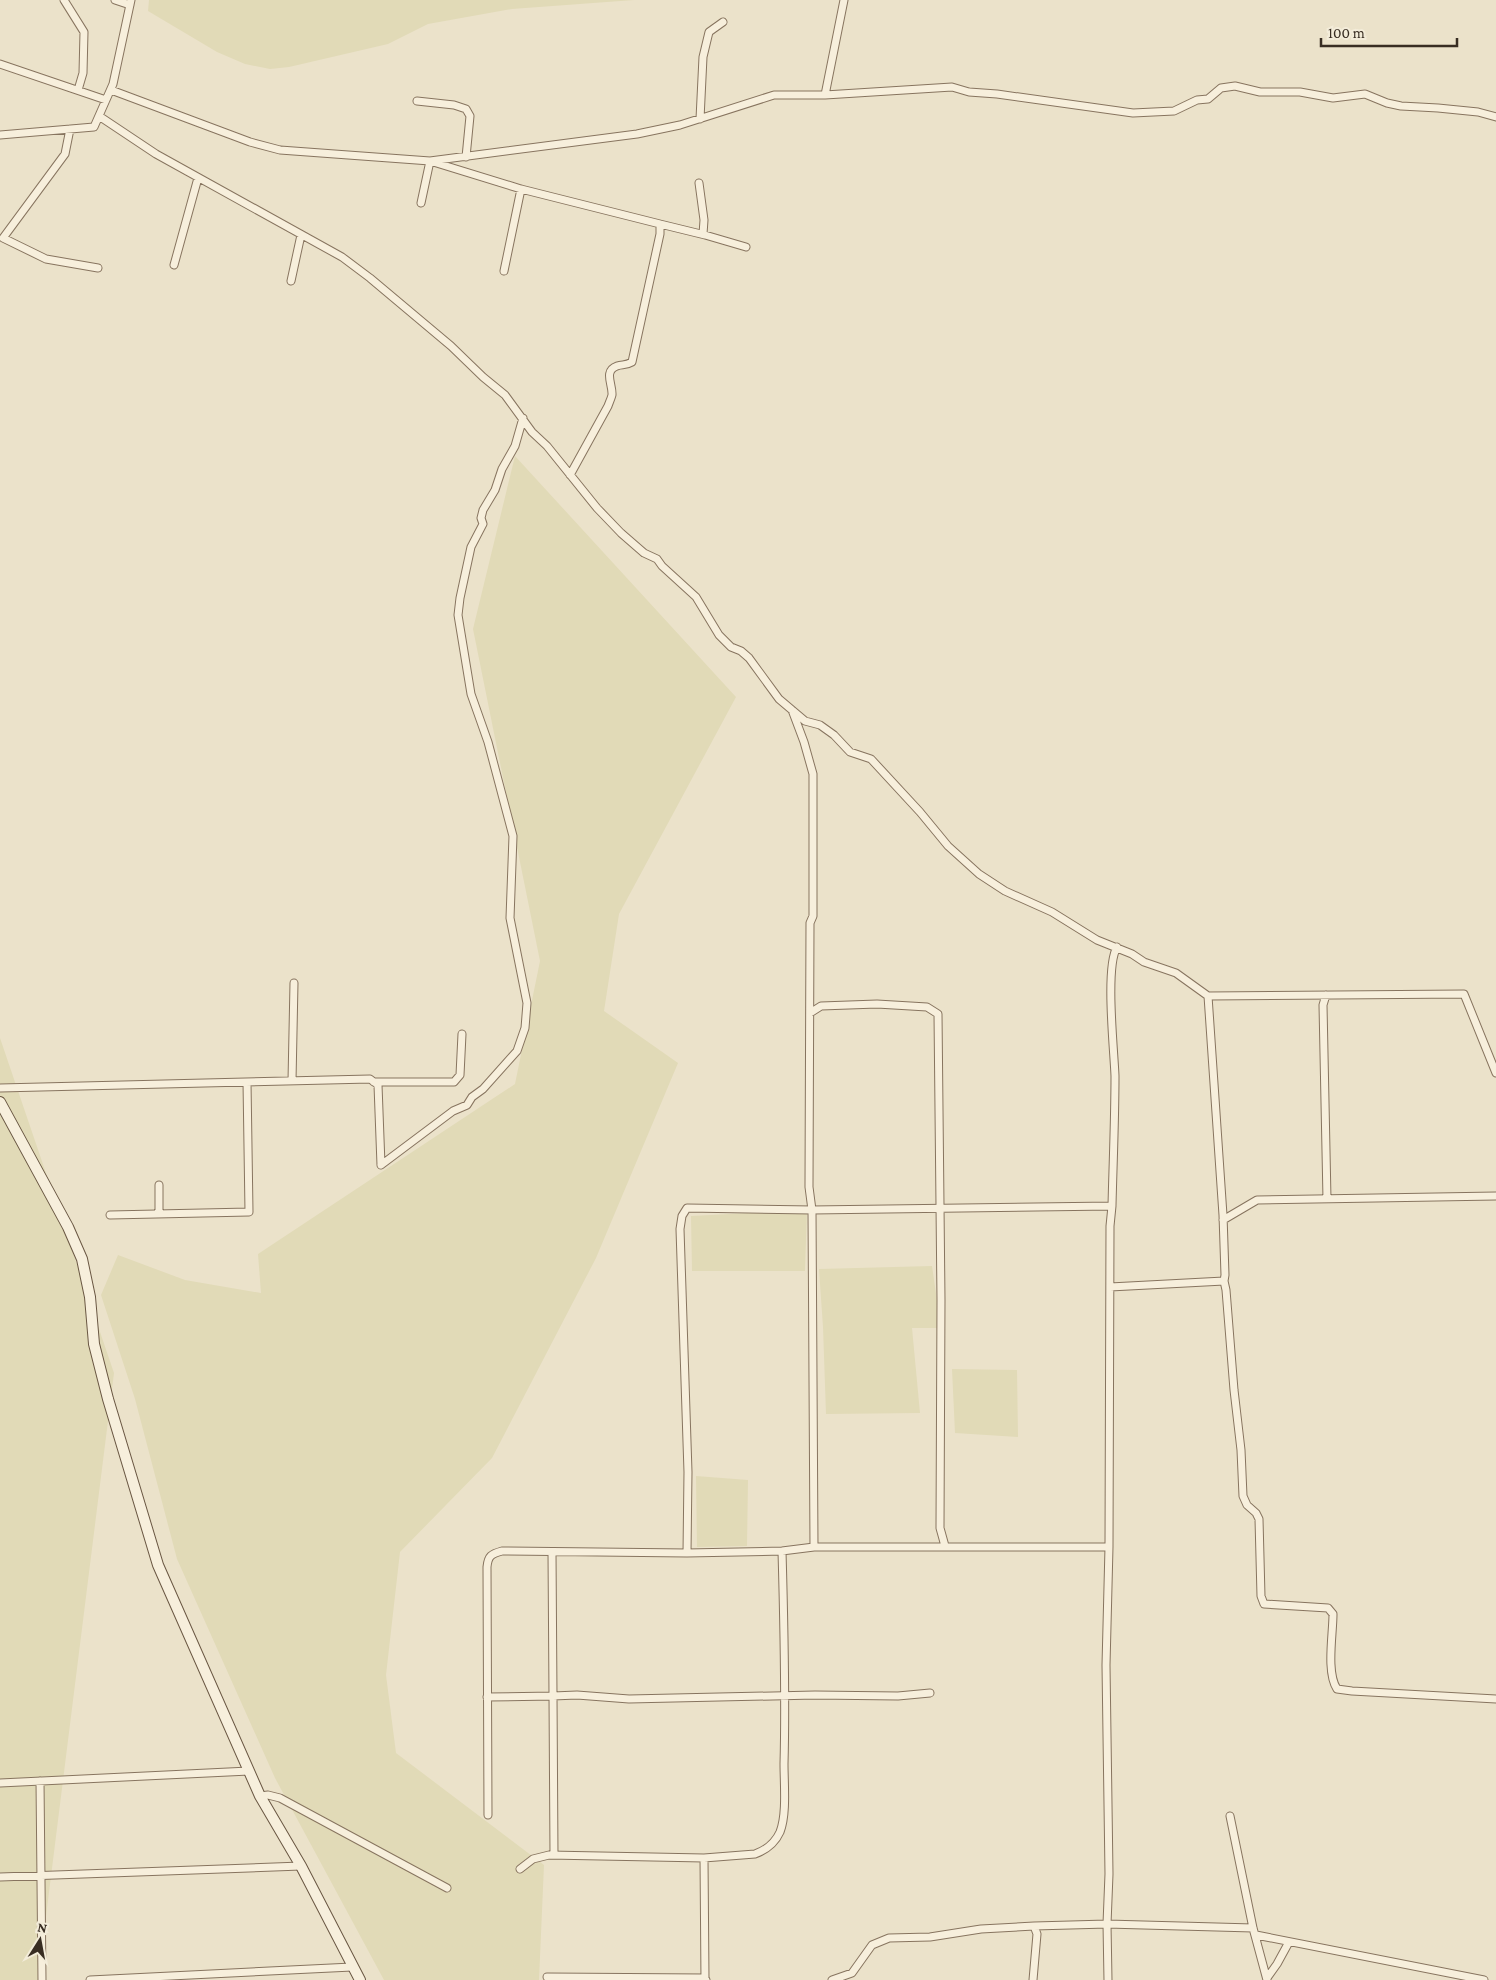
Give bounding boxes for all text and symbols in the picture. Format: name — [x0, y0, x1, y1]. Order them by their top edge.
scale bar — [1321, 15, 1457, 47]
text: 100 m — [1328, 25, 1365, 41]
north arrow — [15, 1915, 65, 1965]
text: N — [36, 1918, 49, 1936]

